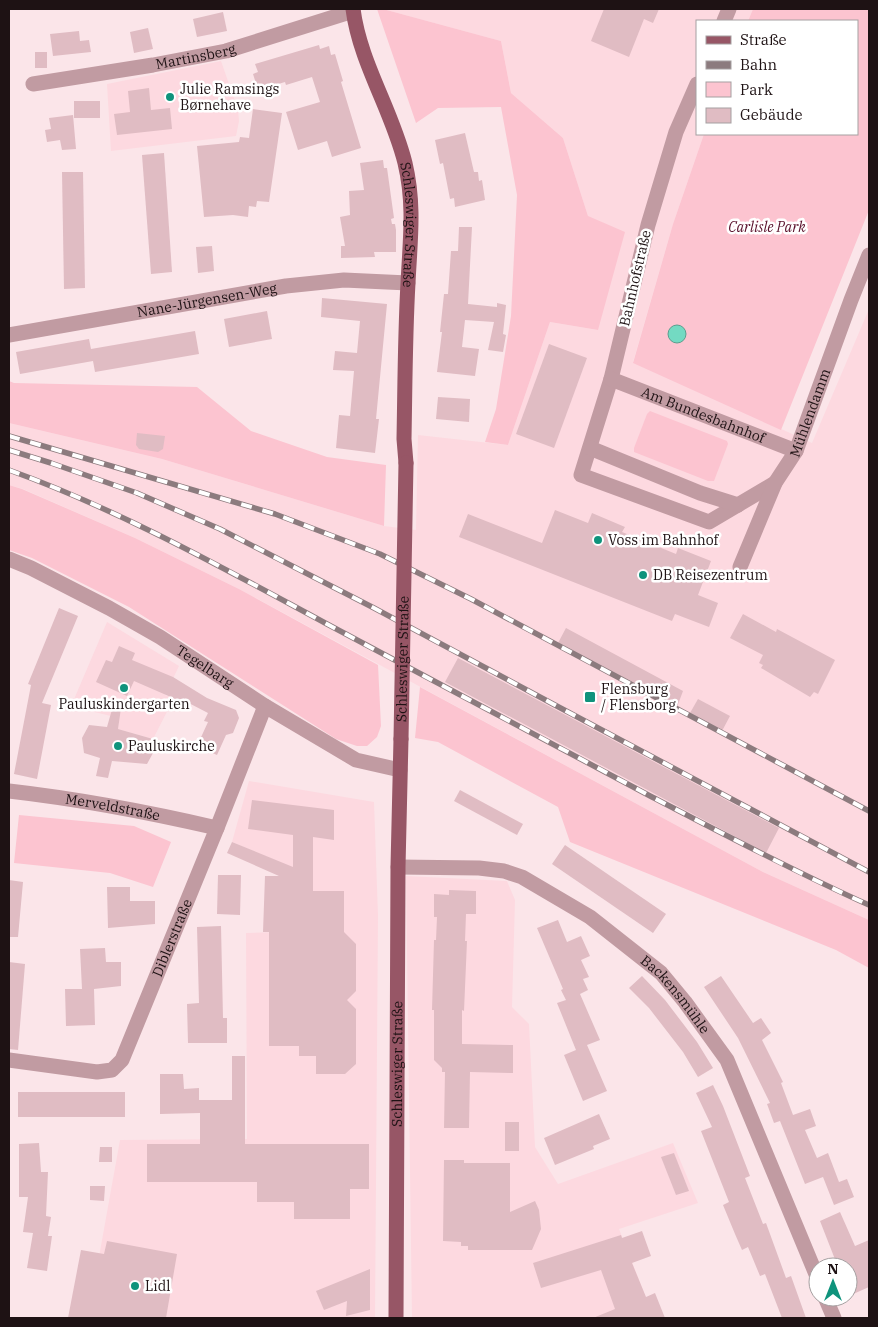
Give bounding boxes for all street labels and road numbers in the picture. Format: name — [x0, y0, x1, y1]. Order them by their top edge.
street label: Martinsberg — [154, 39, 238, 73]
street label: Schleswiger Straße — [396, 160, 420, 288]
street label: Bahnhofstraße — [615, 228, 655, 328]
street label: Nane-Jürgensen-Weg — [136, 279, 279, 321]
street label: Mühlendamm — [786, 366, 834, 460]
street label: Am Bundesbahnhof — [639, 383, 769, 448]
street label: Schleswiger Straße — [392, 596, 413, 722]
street label: Tegelbarg — [173, 641, 238, 692]
street label: Merveldstraße — [64, 790, 162, 824]
street label: Diblerstraße — [148, 896, 196, 980]
street label: Backensmühle — [637, 951, 714, 1037]
street label: Schleswiger Straße — [388, 1001, 406, 1127]

